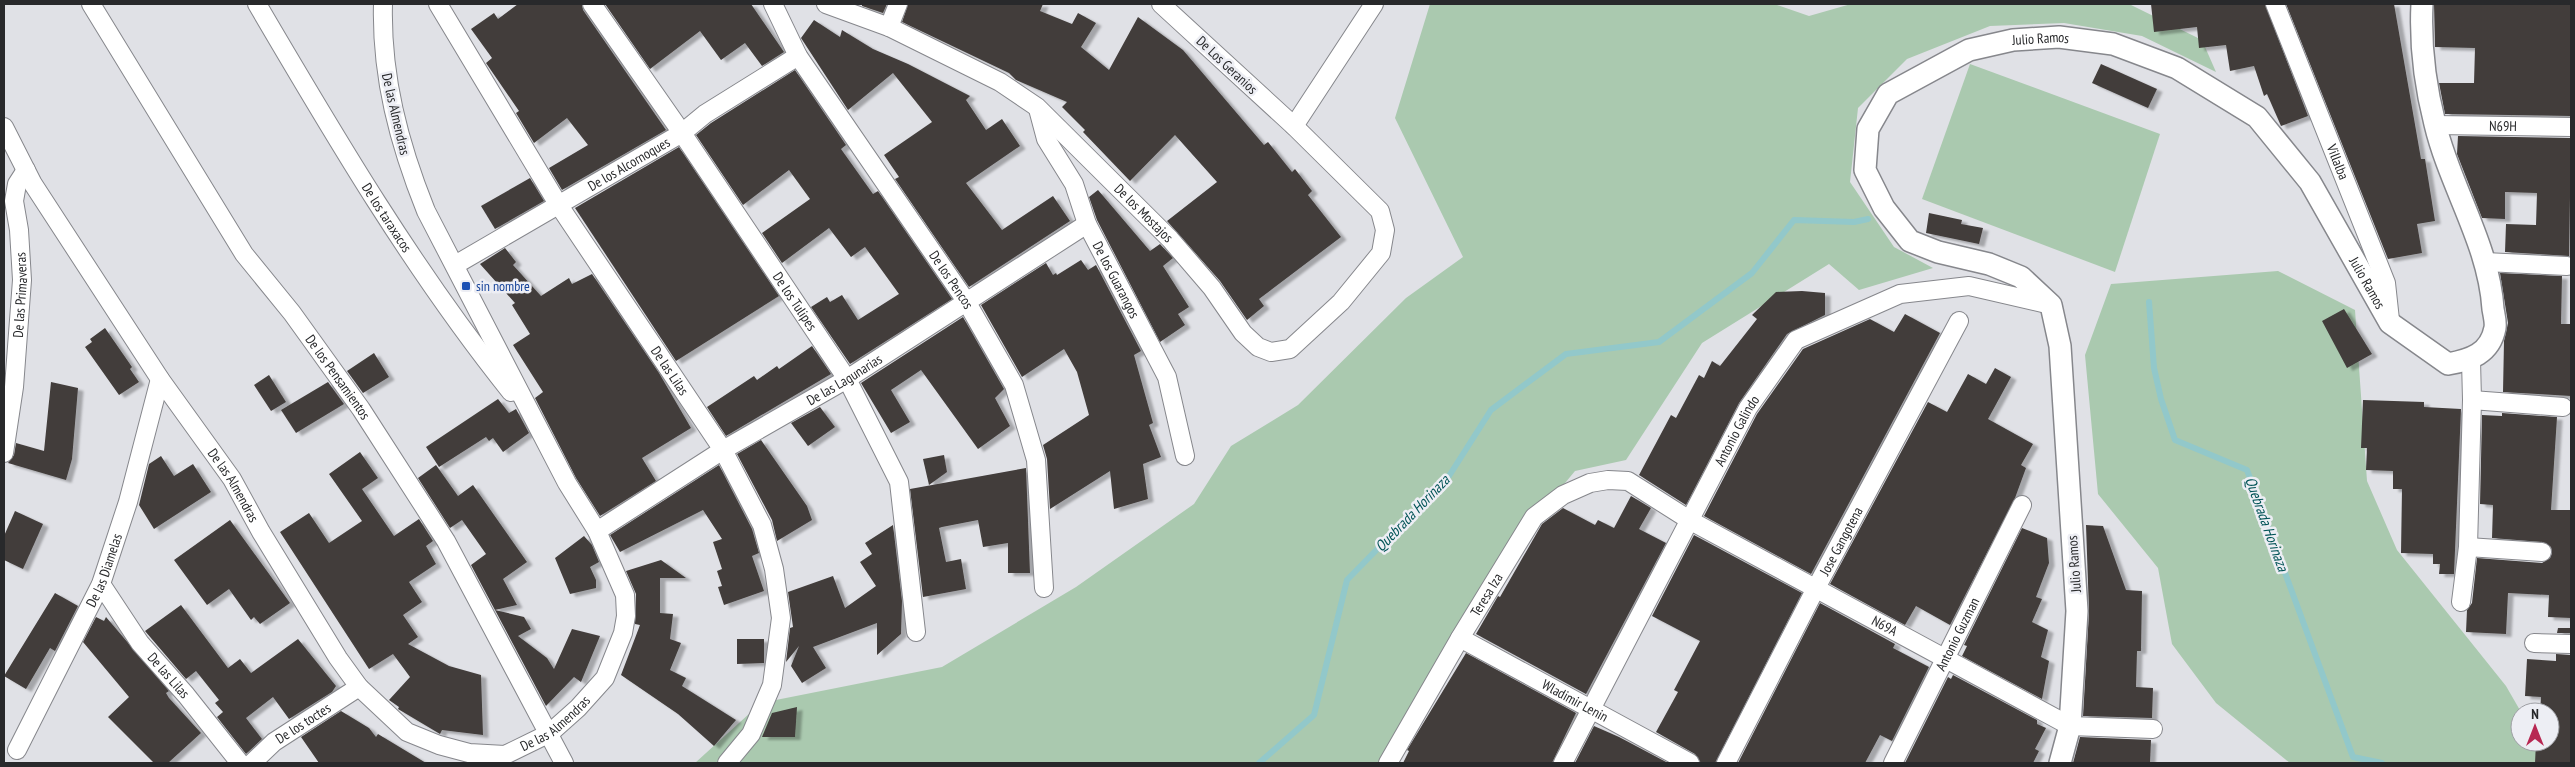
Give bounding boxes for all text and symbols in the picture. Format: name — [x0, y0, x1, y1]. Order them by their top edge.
street label: Julio Ramos — [2011, 28, 2070, 49]
street label: De Los Geranios — [1193, 32, 1262, 98]
street label: De las Almendras — [378, 71, 414, 157]
street label: N69H — [2489, 117, 2517, 135]
street label: De los Alcornoques — [584, 133, 673, 195]
street label: Villalba — [2322, 141, 2353, 182]
street label: De los taraxacos — [358, 180, 416, 256]
street label: De los Mostajos — [1110, 180, 1177, 246]
street label: De los Guarangos — [1089, 238, 1144, 321]
street label: De los Pencos — [925, 247, 978, 312]
street label: De las Primaveras — [9, 251, 31, 338]
street label: Julio Ramos — [2345, 253, 2389, 312]
street label: De los Tulipes — [769, 269, 821, 334]
place label: sin nombre — [476, 277, 530, 295]
marker: sin nombre — [460, 280, 472, 292]
street label: De los Pensamientos — [302, 331, 374, 423]
street label: De las Lilas — [647, 343, 693, 399]
street label: De las Lagunarias — [803, 350, 886, 409]
street label: Antonio Galindo — [1710, 392, 1763, 469]
street label: De las Almendras — [204, 445, 263, 526]
water label: Quebrada Horinaza — [1371, 470, 1454, 555]
water label: Quebrada Horinaza — [2241, 474, 2293, 575]
street label: Jose Gangotena — [1815, 504, 1867, 579]
street label: De las Diamelas — [82, 531, 126, 610]
street label: Julio Ramos — [2063, 535, 2085, 594]
street label: Teresa Iza — [1466, 570, 1507, 620]
street label: Antonio Guzman — [1932, 595, 1983, 674]
street label: N69A — [1868, 611, 1901, 640]
street label: De las Lilas — [144, 649, 194, 702]
street label: Wladimir Lenin — [1539, 675, 1611, 726]
street label: De las Almendras — [517, 691, 594, 755]
street label: De los toctes — [272, 699, 334, 748]
north arrow — [2510, 702, 2560, 752]
text: N — [2531, 705, 2539, 723]

